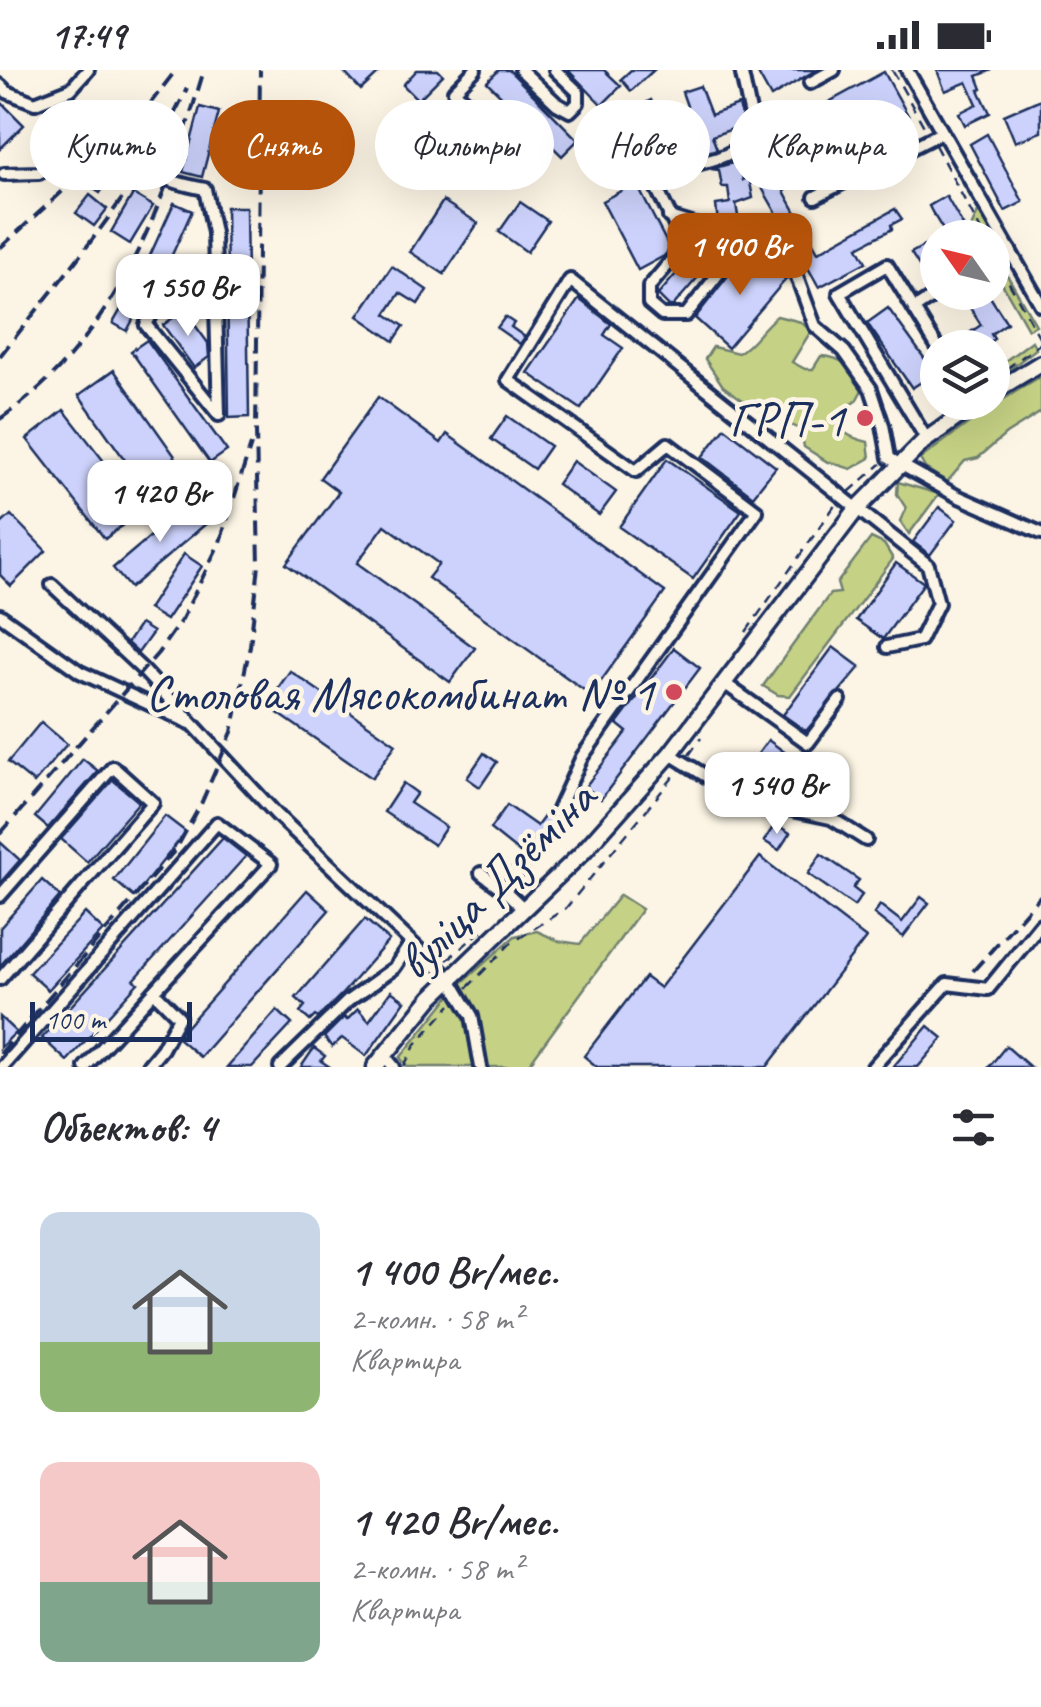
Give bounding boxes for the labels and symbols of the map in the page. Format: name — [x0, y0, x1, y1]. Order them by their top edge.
pin: 1 400 Br — [637, 213, 843, 298]
north arrow — [920, 220, 1010, 310]
pin: 1 550 Br — [85, 254, 291, 339]
place label: ГРП-1 — [729, 388, 847, 451]
marker: ГРП-1 — [854, 407, 876, 429]
pin: 1 420 Br — [57, 460, 263, 545]
place label: Столовая Мясокомбинат № 1 — [146, 662, 656, 725]
marker: Столовая Мясокомбинат № 1 — [663, 681, 685, 703]
pin: 1 540 Br — [674, 752, 880, 837]
street label: вуліца Дзёміна — [383, 765, 611, 993]
scale bar — [30, 997, 192, 1041]

